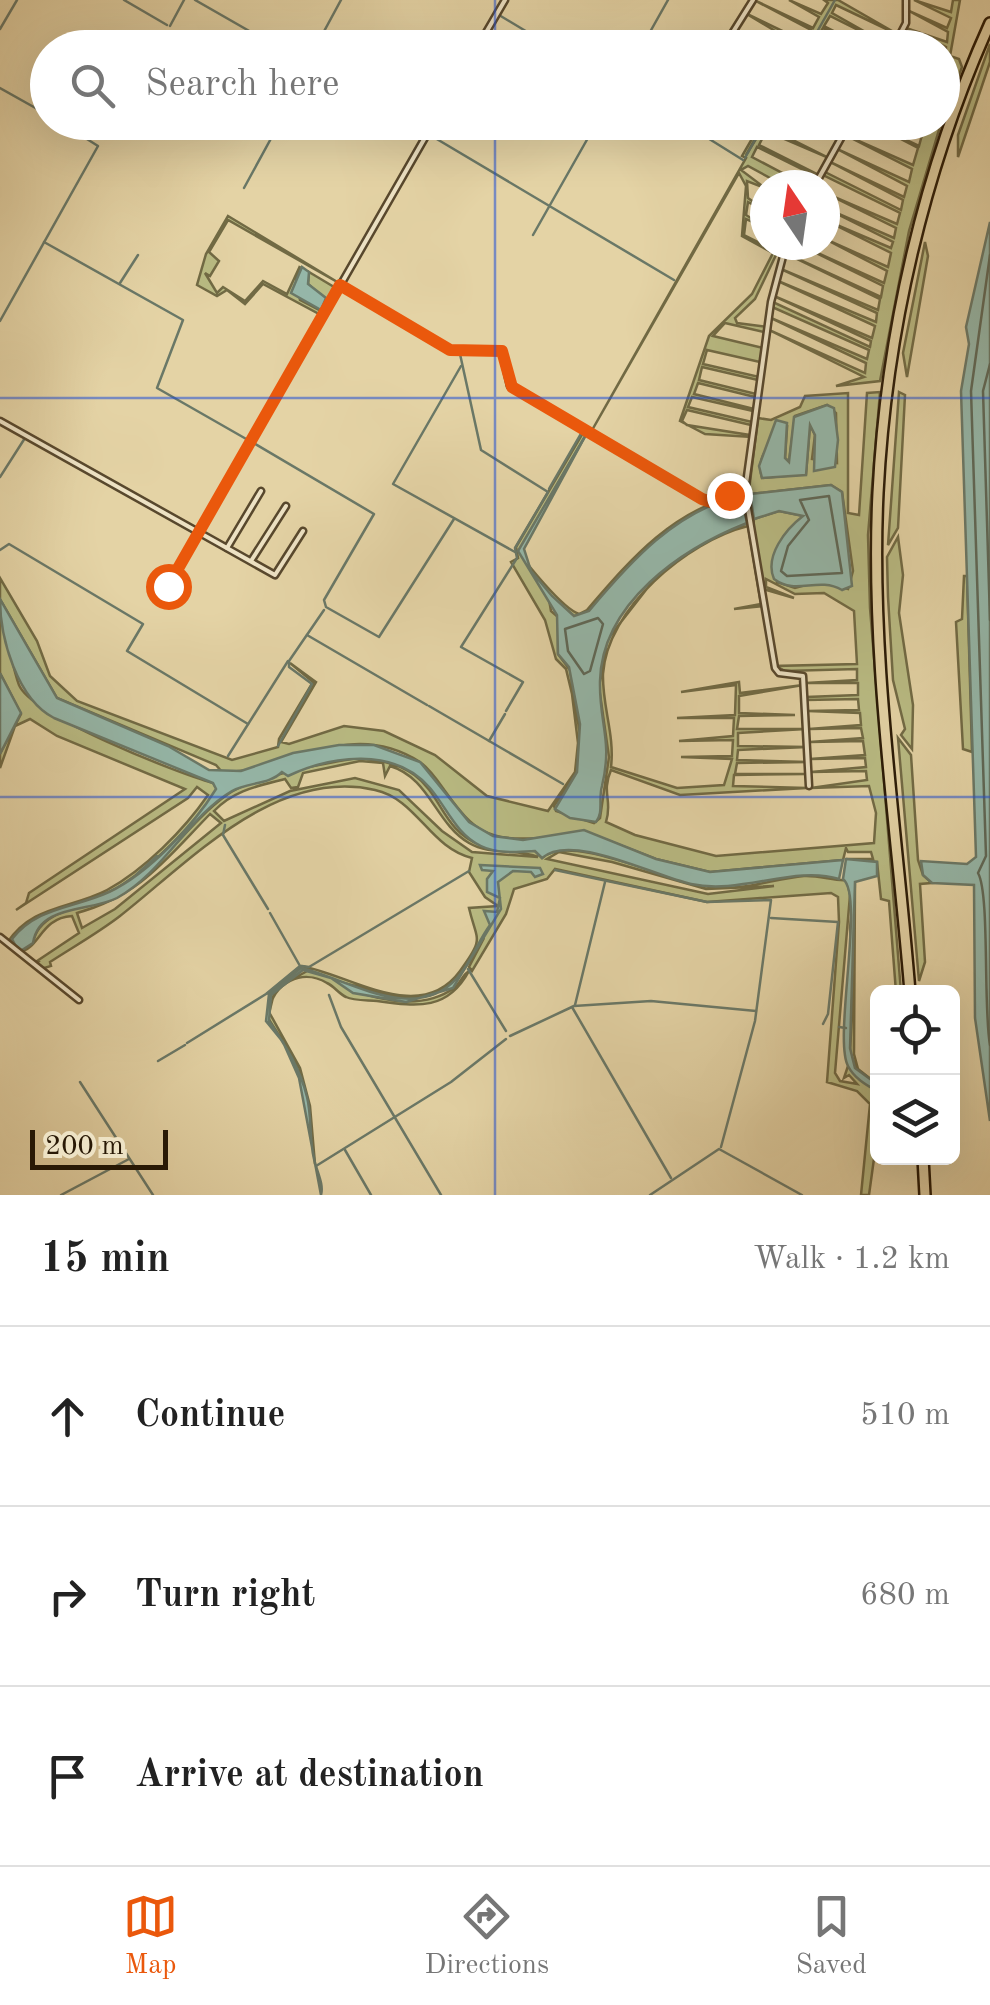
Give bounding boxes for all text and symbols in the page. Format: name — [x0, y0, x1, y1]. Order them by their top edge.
search box — [30, 30, 960, 140]
icon: search — [65, 58, 120, 113]
text: Search here — [145, 66, 340, 104]
north arrow — [750, 170, 840, 260]
route end — [707, 473, 753, 519]
route start — [146, 564, 192, 610]
map controls — [870, 985, 960, 1165]
button: locate — [870, 985, 960, 1075]
button: layers — [870, 1075, 960, 1165]
scale bar — [30, 1125, 168, 1170]
text: 200 m — [45, 1133, 124, 1161]
text: 15 min — [40, 1239, 170, 1281]
text: Walk · 1.2 km — [753, 1244, 950, 1276]
icon: ahead — [40, 1389, 95, 1444]
text: Continue — [135, 1397, 285, 1435]
text: 510 m — [860, 1400, 950, 1432]
icon: right — [40, 1569, 95, 1624]
text: Turn right — [135, 1577, 315, 1615]
text: 680 m — [860, 1580, 950, 1612]
icon: arrive — [40, 1749, 95, 1804]
text: Arrive at destination — [135, 1757, 484, 1795]
tab: Map — [123, 1889, 178, 1984]
tab: Directions — [425, 1889, 549, 1984]
tab: Saved — [795, 1889, 867, 1984]

